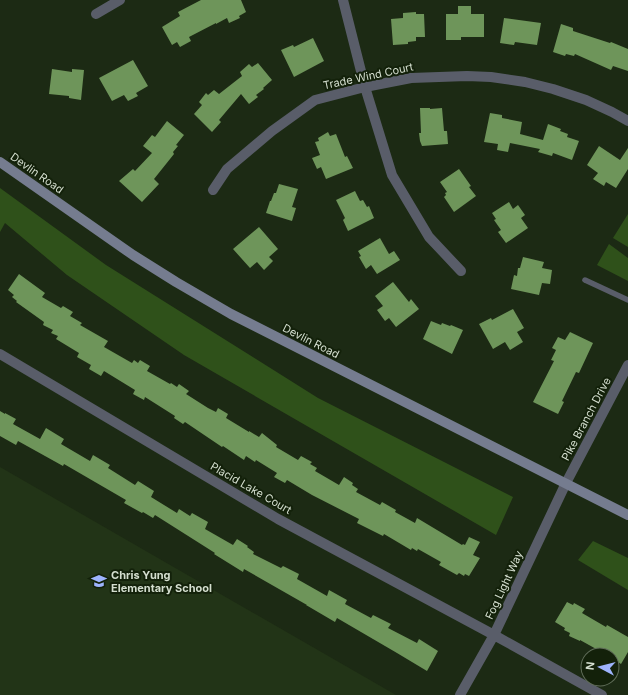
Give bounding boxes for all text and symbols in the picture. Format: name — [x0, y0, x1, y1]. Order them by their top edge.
street label: Trade Wind Court — [322, 60, 415, 92]
street label: Devlin Road — [8, 150, 66, 196]
street label: Devlin Road — [280, 321, 342, 361]
street label: Pike Branch Drive — [558, 375, 614, 463]
street label: Placid Lake Court — [208, 459, 294, 517]
street label: Fog Light Way — [482, 549, 526, 621]
place label: Chris Yung Elementary School — [111, 568, 212, 595]
school or university icon: Chris Yung Elementary School — [90, 572, 108, 590]
north arrow — [580, 647, 620, 687]
text: N — [583, 661, 598, 671]

